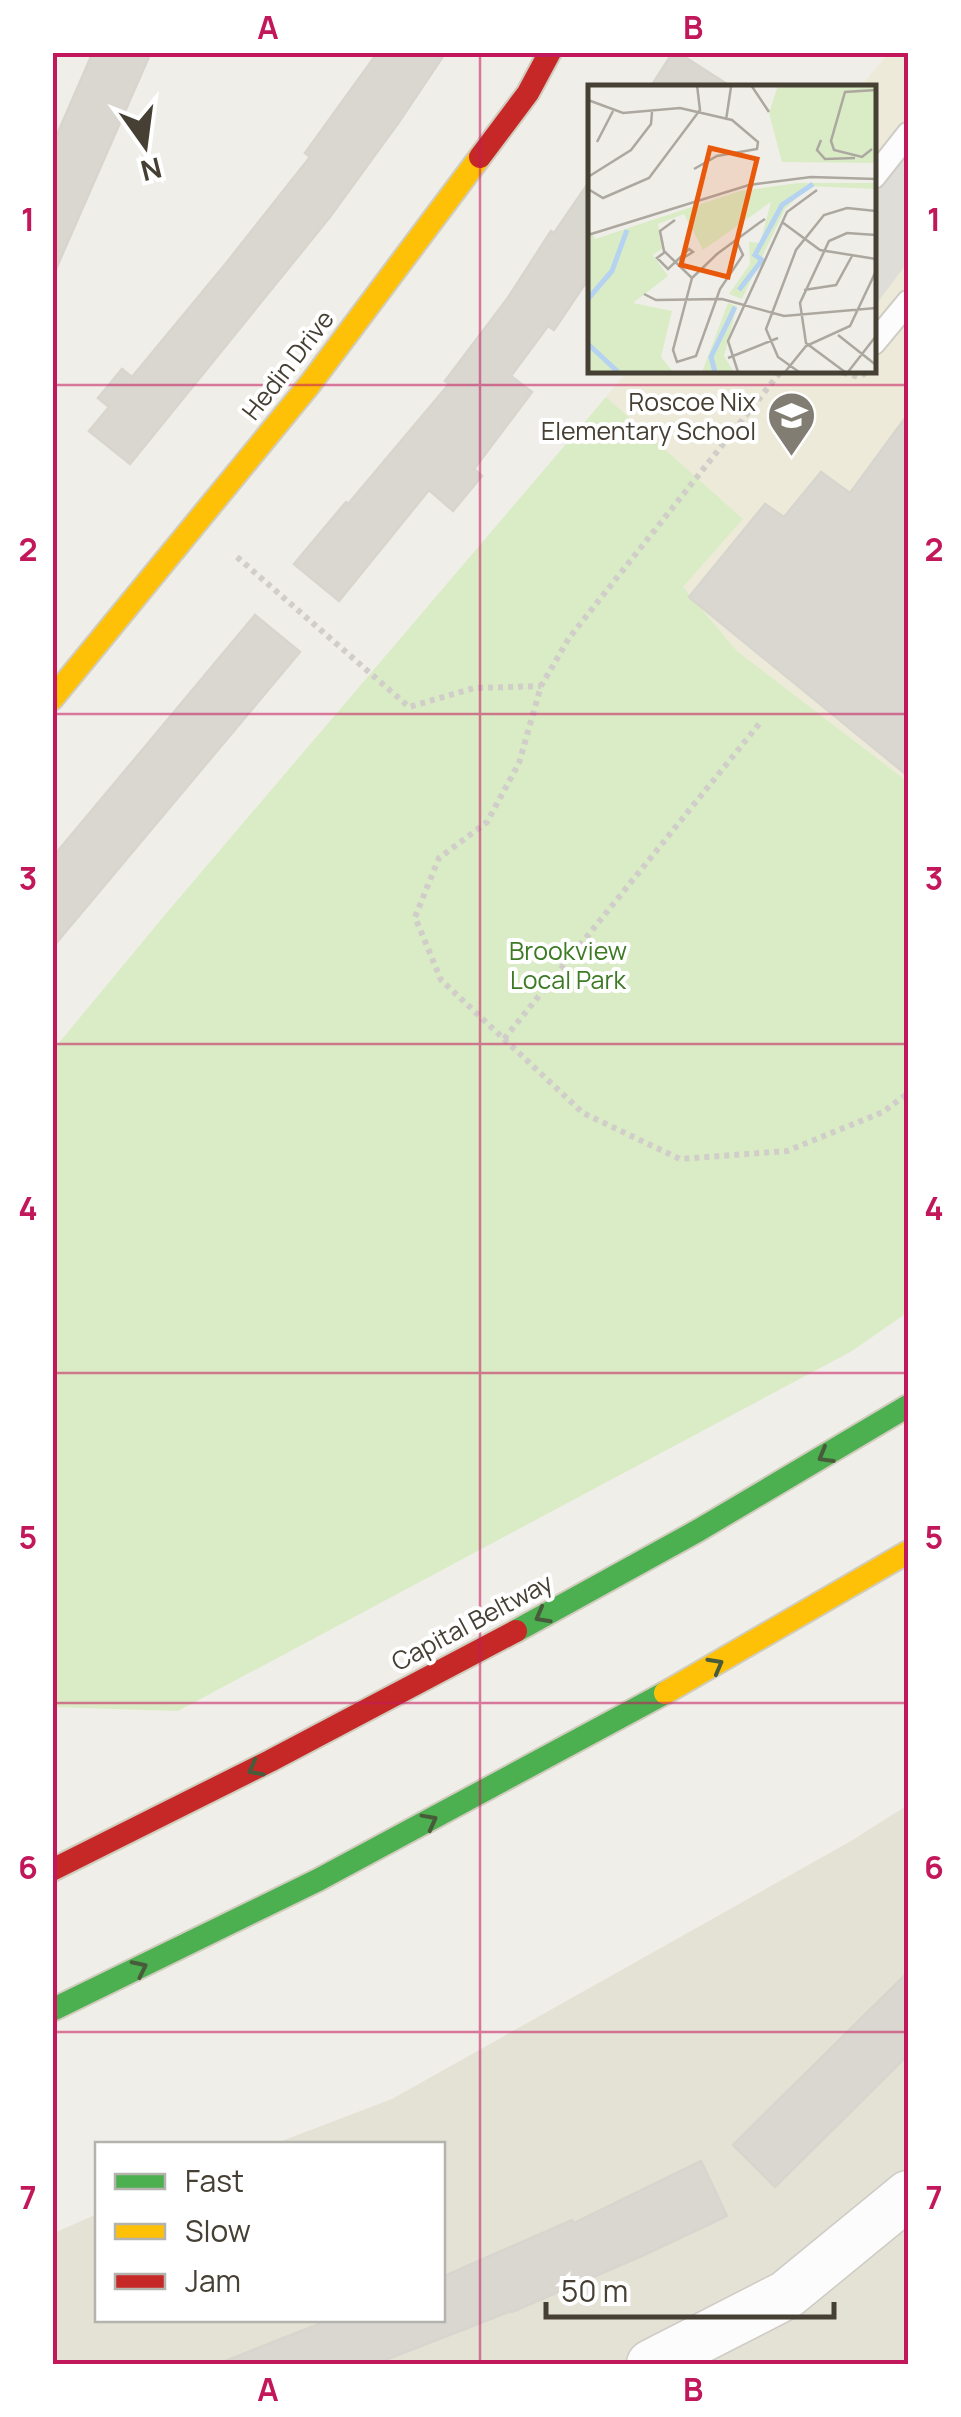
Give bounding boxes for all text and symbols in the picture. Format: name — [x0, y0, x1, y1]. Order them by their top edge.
text: A — [257, 5, 279, 49]
text: B — [683, 5, 703, 49]
inset map — [588, 85, 876, 372]
north arrow — [95, 95, 195, 195]
text: N — [137, 149, 166, 191]
text: 1 — [21, 197, 35, 241]
text: 1 — [927, 197, 941, 241]
street label: Hedin Drive — [234, 302, 342, 427]
place label: Roscoe Nix Elementary School — [541, 384, 756, 448]
school or university icon: Roscoe Nix Elementary School — [765, 390, 817, 458]
text: 2 — [18, 527, 38, 571]
text: 2 — [924, 527, 944, 571]
text: 3 — [19, 856, 37, 900]
text: 3 — [925, 856, 943, 900]
park label: Brookview Local Park — [509, 933, 627, 997]
text: 4 — [18, 1186, 38, 1230]
text: 4 — [924, 1186, 944, 1230]
one-way arrow — [817, 1444, 835, 1463]
text: 5 — [19, 1515, 37, 1559]
text: 5 — [925, 1515, 943, 1559]
street label: Capital Beltway — [385, 1564, 558, 1679]
one-way arrow — [535, 1604, 553, 1624]
one-way arrow — [705, 1658, 723, 1678]
one-way arrow — [248, 1757, 266, 1776]
one-way arrow — [420, 1813, 438, 1833]
text: 6 — [18, 1845, 38, 1889]
text: 6 — [924, 1845, 944, 1889]
one-way arrow — [130, 1960, 148, 1980]
legend — [95, 2142, 445, 2322]
text: Fast — [185, 2160, 244, 2201]
text: 7 — [19, 2175, 37, 2219]
text: 7 — [925, 2175, 943, 2219]
text: Slow — [185, 2210, 251, 2251]
scale bar — [546, 2257, 834, 2319]
text: Jam — [185, 2260, 241, 2301]
text: 50 m — [561, 2270, 628, 2311]
text: A — [257, 2367, 279, 2411]
text: B — [683, 2367, 703, 2411]

